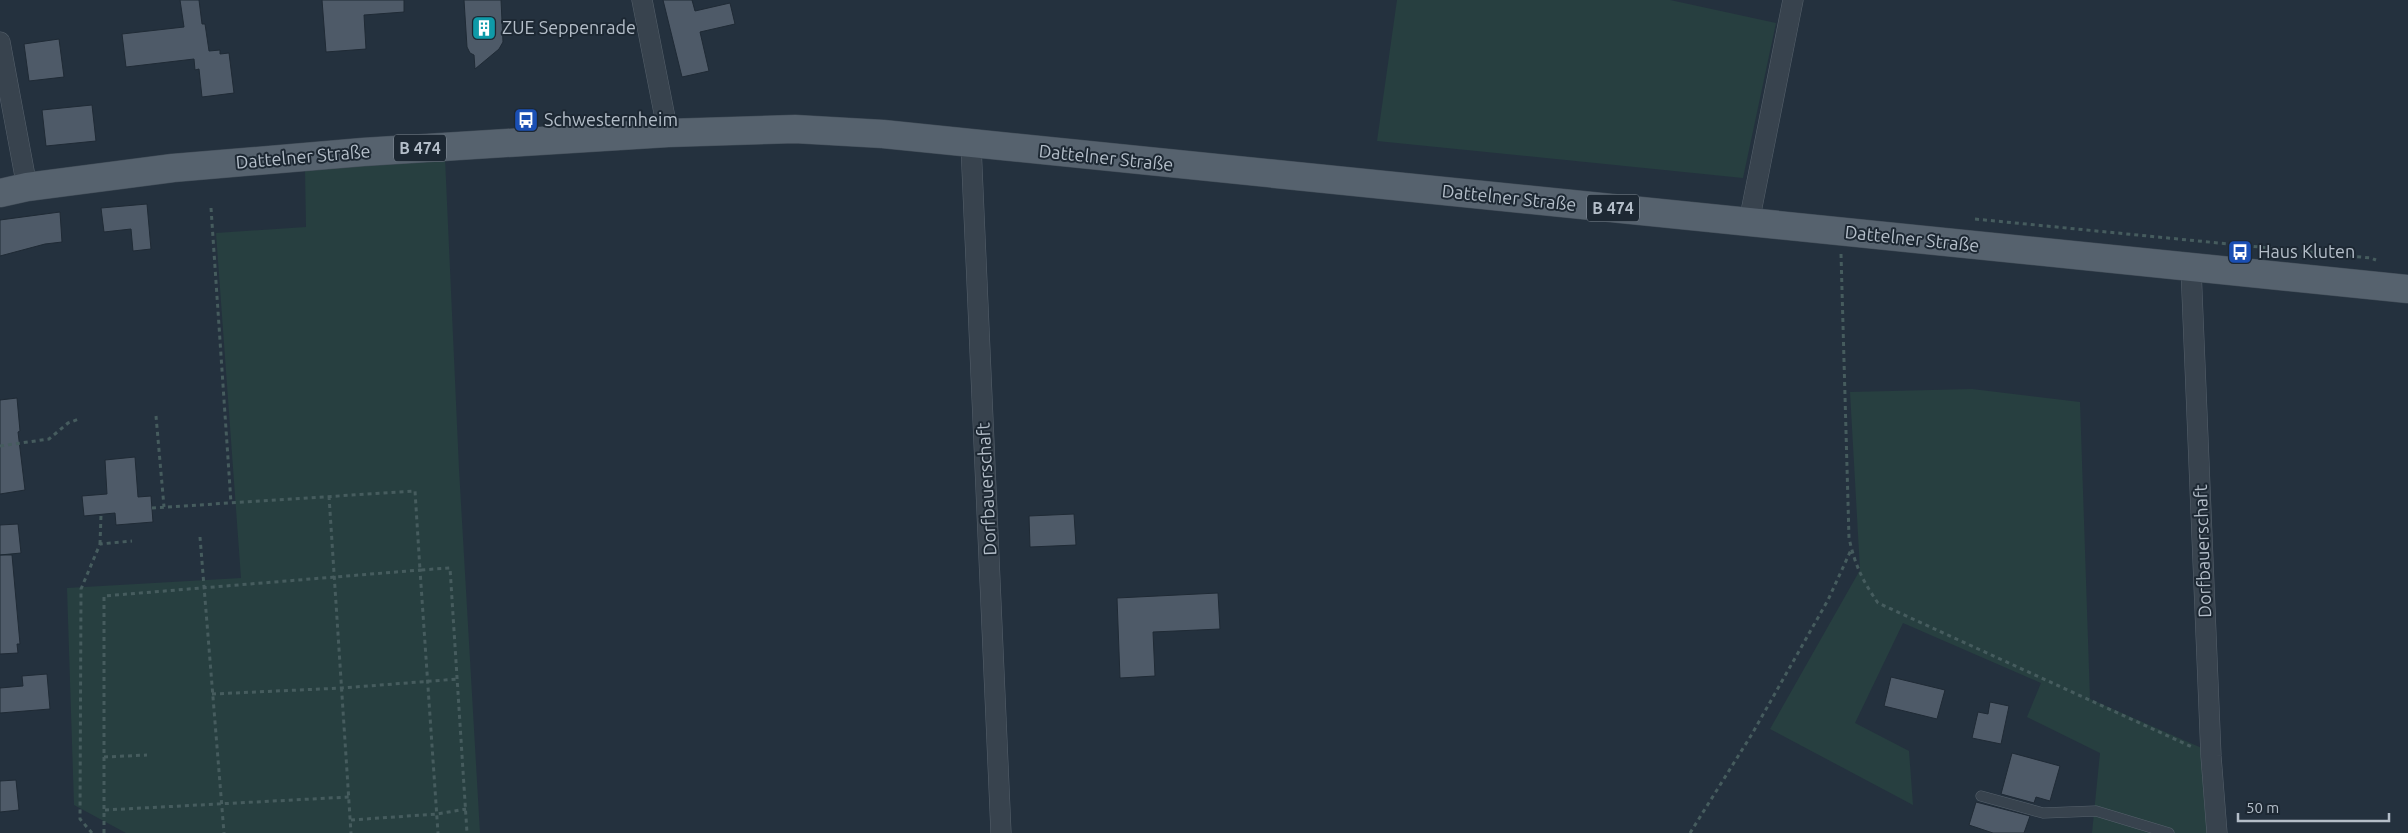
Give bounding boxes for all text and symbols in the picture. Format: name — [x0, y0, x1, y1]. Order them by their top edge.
building icon: ZUE Seppenrade — [471, 15, 497, 41]
place label: ZUE Seppenrade — [502, 17, 636, 37]
bus stop icon: Schwesternheim — [513, 107, 539, 133]
place label: Schwesternheim — [544, 109, 678, 129]
road number: B 474 — [394, 134, 446, 162]
street label: Dattelner Straße — [235, 140, 371, 172]
street label: Dattelner Straße — [1038, 140, 1174, 174]
street label: Dattelner Straße — [1441, 180, 1577, 214]
road number: B 474 — [1587, 194, 1639, 222]
street label: Dattelner Straße — [1844, 221, 1980, 255]
bus stop icon: Haus Kluten — [2227, 239, 2253, 265]
place label: Haus Kluten — [2258, 241, 2355, 261]
street label: Dorfbauerschaft — [973, 422, 999, 556]
street label: Dorfbauerschaft — [2190, 484, 2214, 618]
scale bar — [2238, 790, 2389, 822]
text: 50 m — [2246, 799, 2279, 816]

